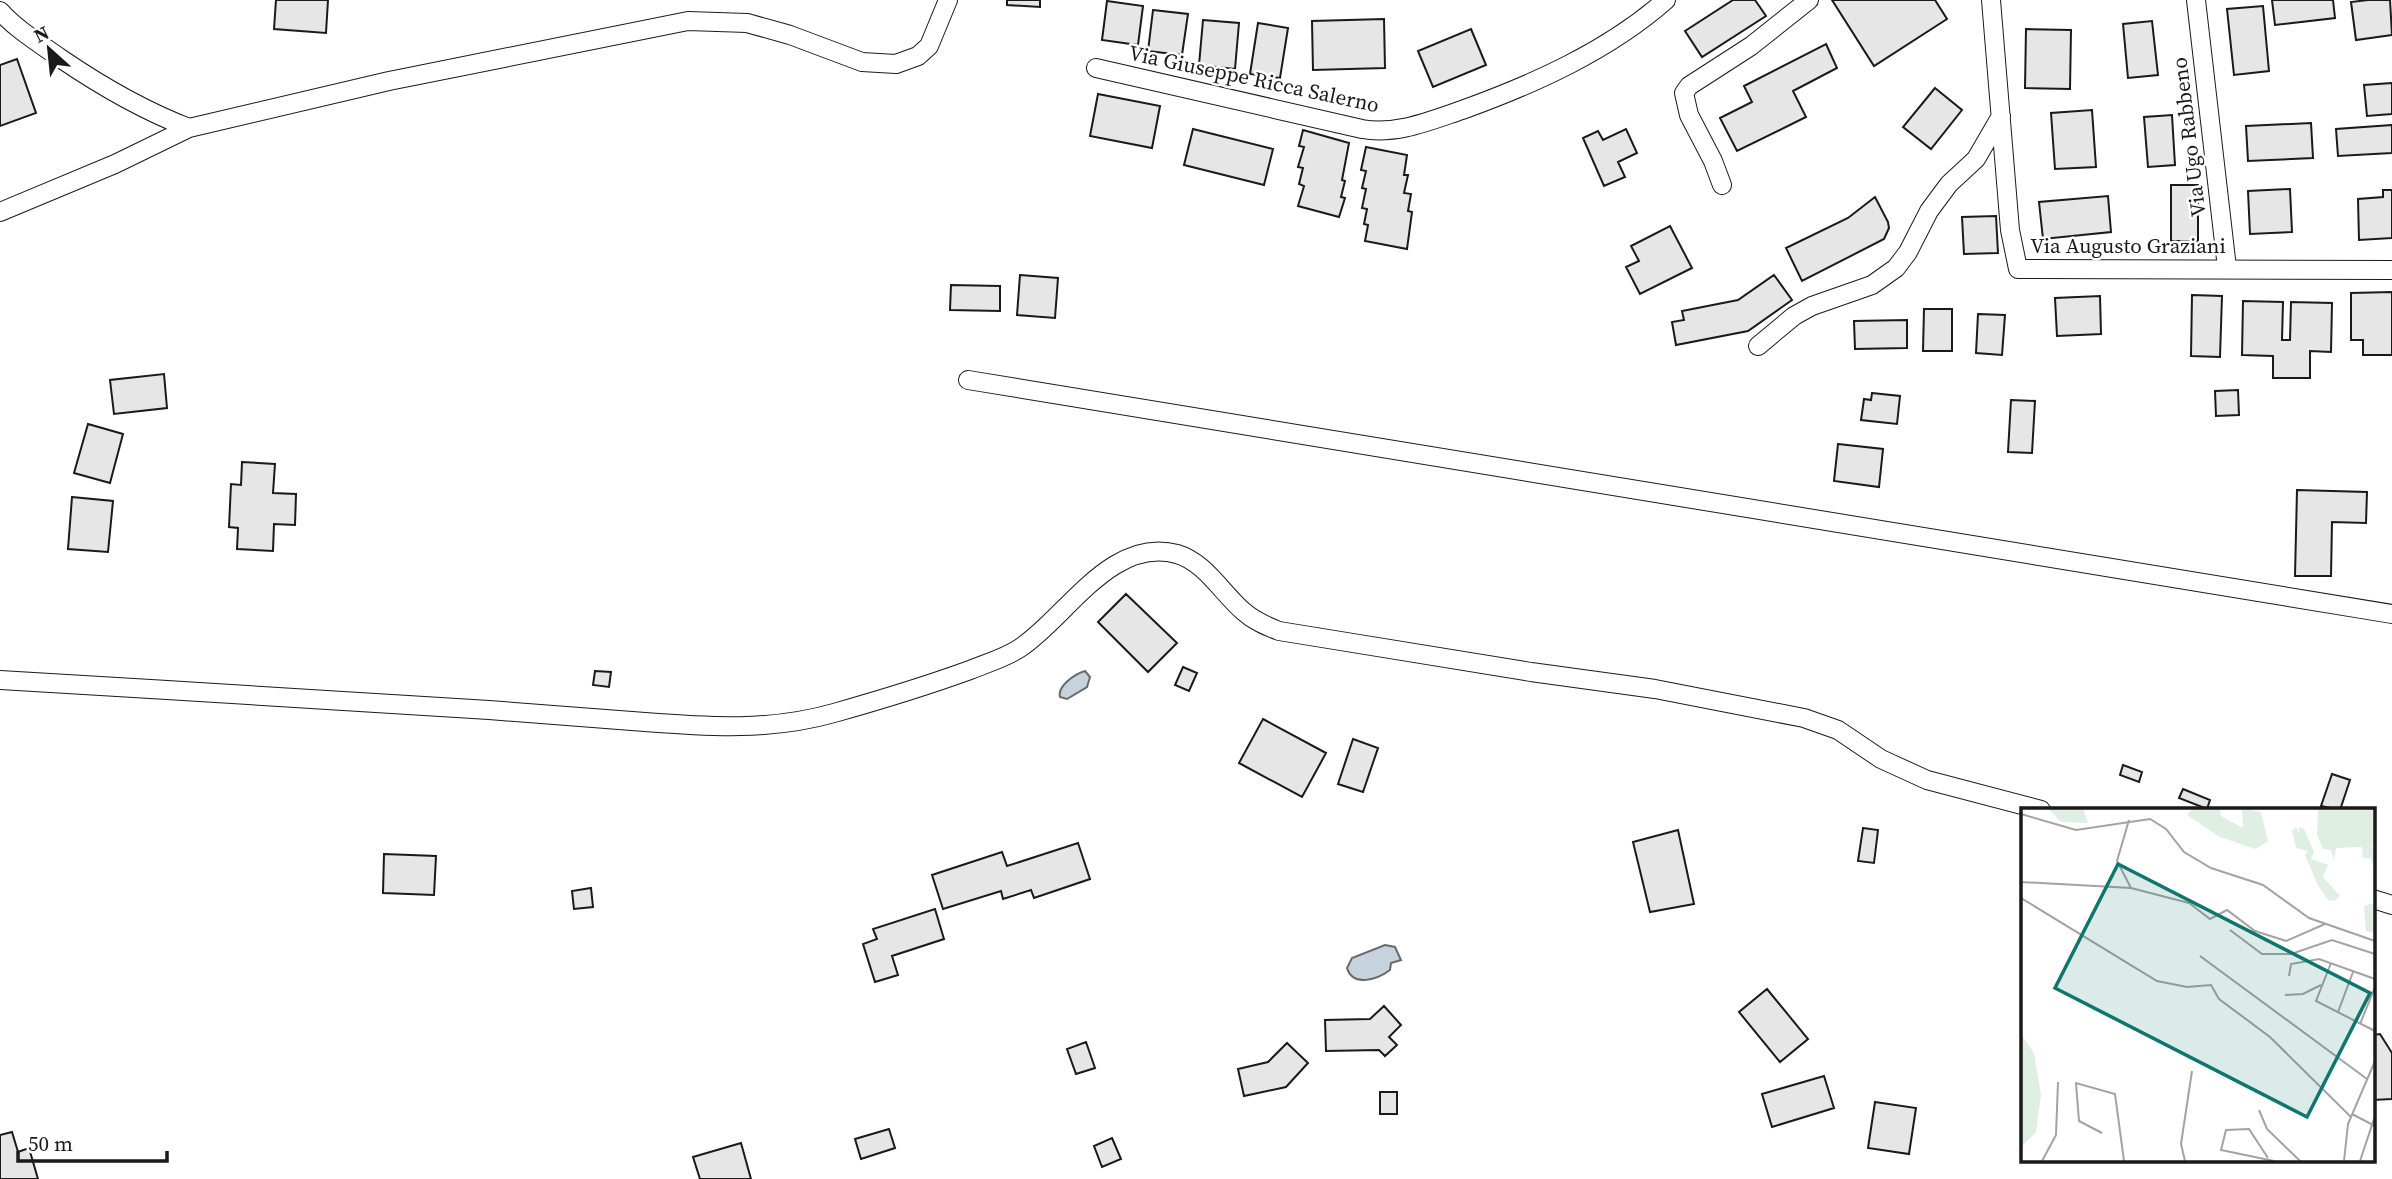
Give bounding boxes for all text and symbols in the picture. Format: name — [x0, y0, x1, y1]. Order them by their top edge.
north arrow — [14, 14, 84, 84]
text: N — [29, 19, 53, 49]
street label: Via Giuseppe Ricca Salerno — [1126, 38, 1382, 119]
street label: Via Ugo Rabbeno — [2164, 56, 2213, 218]
street label: Via Augusto Graziani — [2030, 231, 2226, 260]
inset map — [2021, 808, 2374, 1162]
scale bar — [18, 1120, 166, 1164]
text: 50 m — [28, 1129, 73, 1158]

